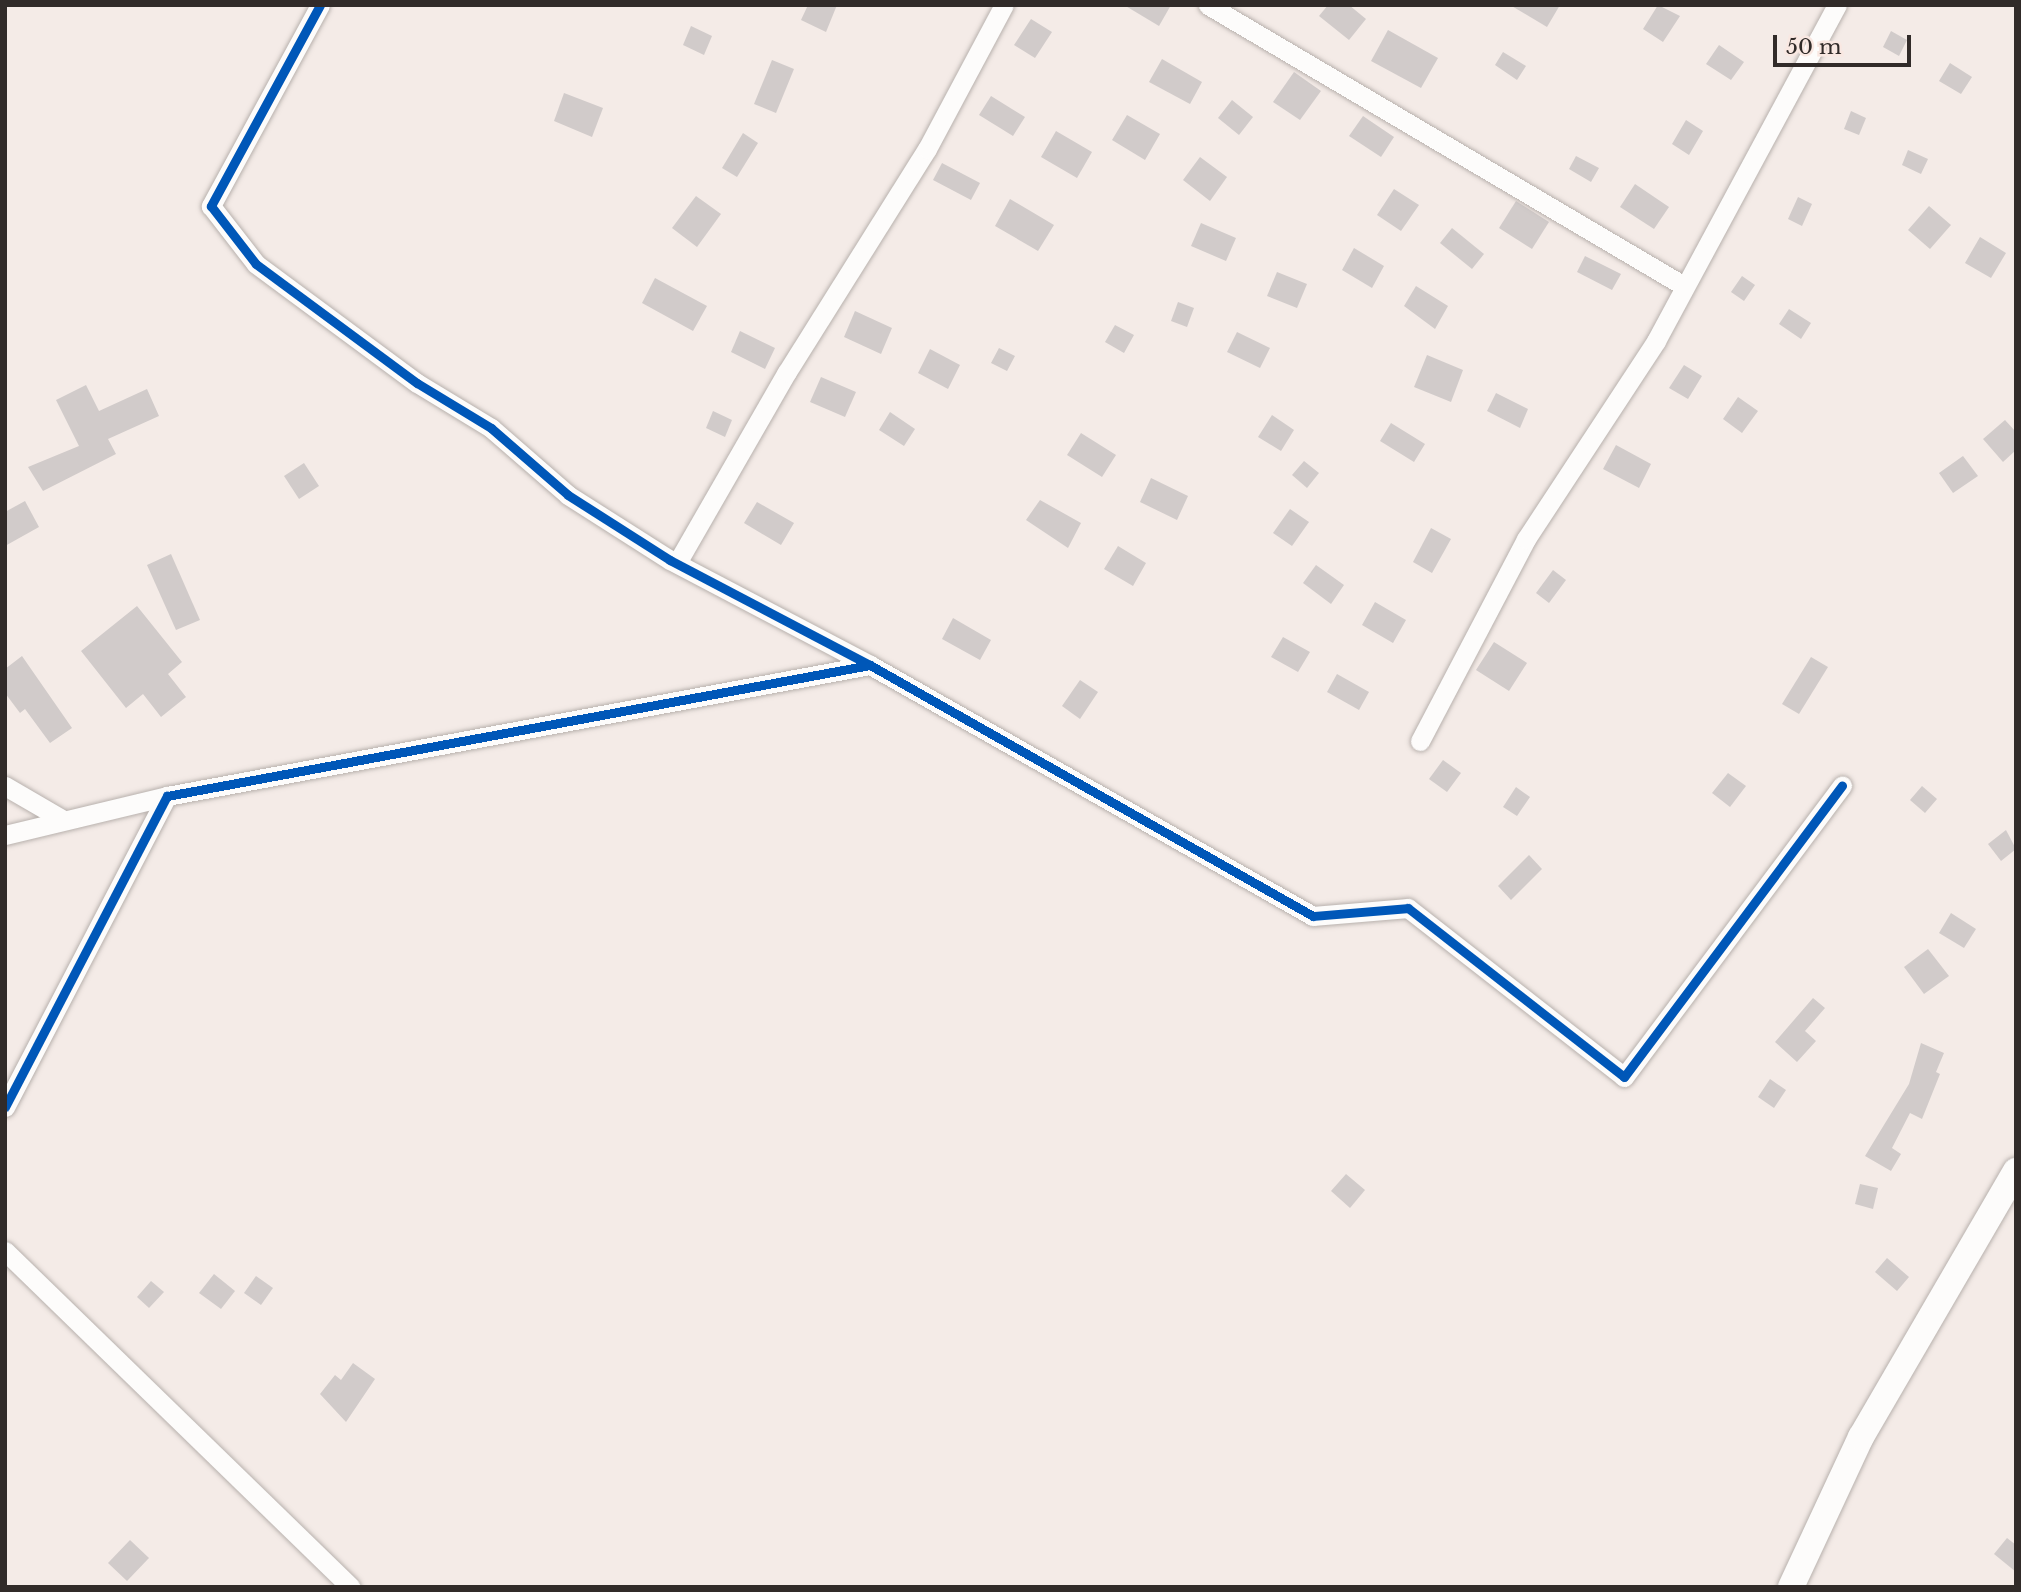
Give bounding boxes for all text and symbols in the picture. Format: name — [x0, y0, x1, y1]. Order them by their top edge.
scale bar — [1776, 21, 1914, 65]
text: 50 m — [1786, 34, 1841, 60]

